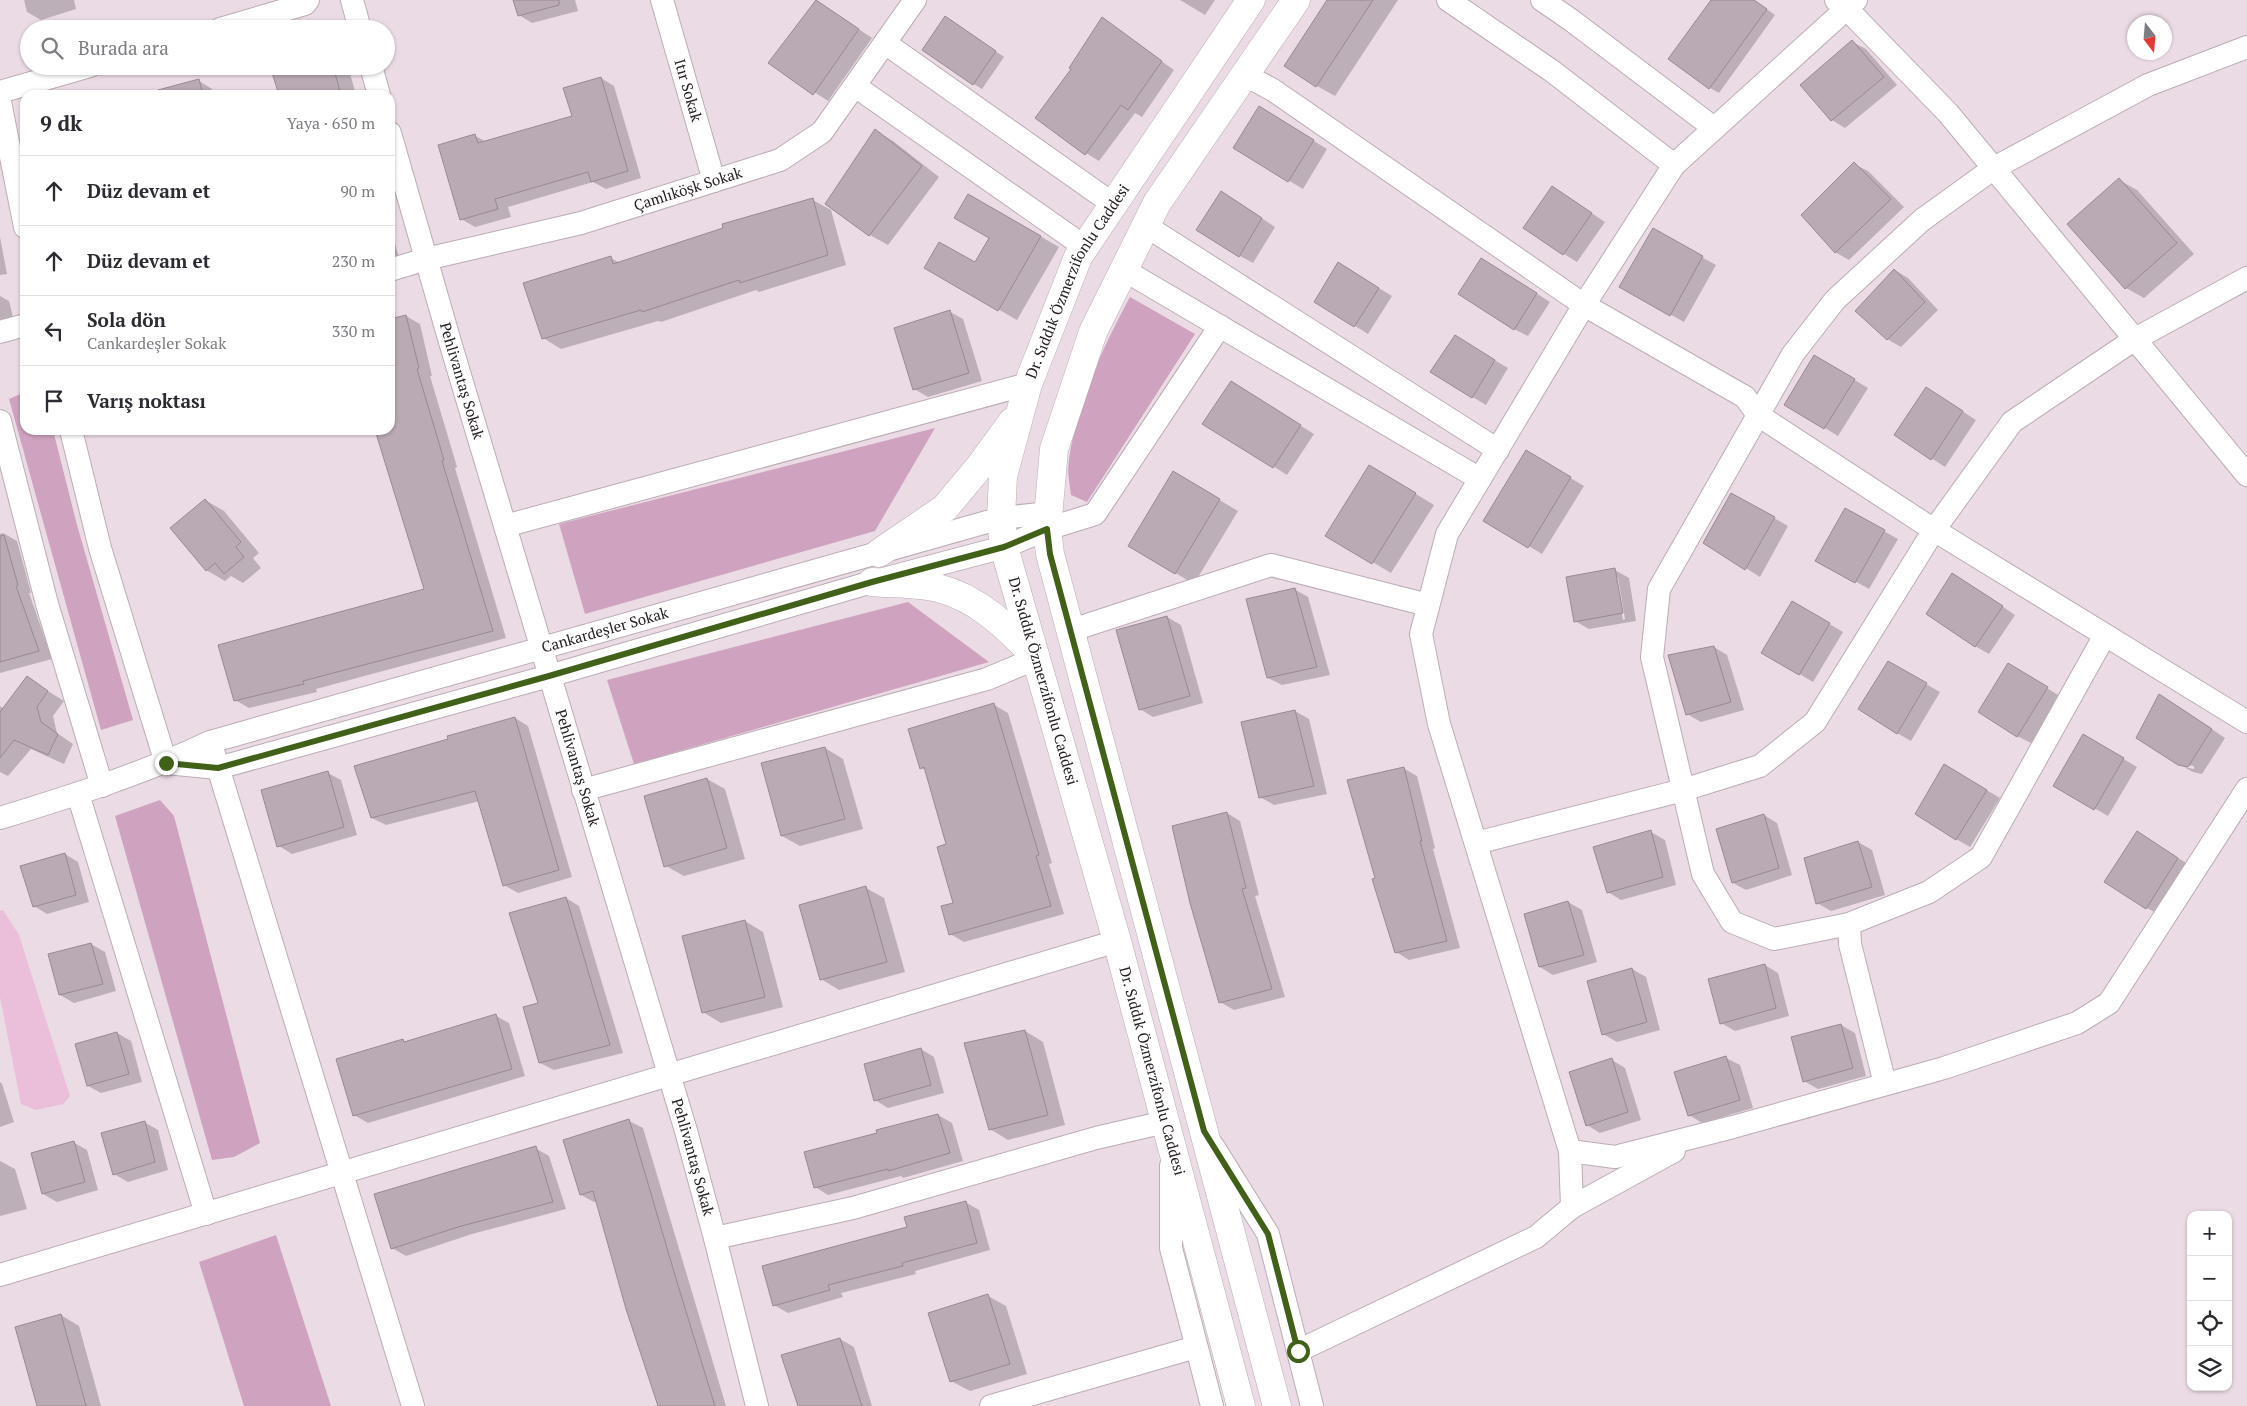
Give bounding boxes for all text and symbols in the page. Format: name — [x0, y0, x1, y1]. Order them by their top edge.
north arrow — [2127, 15, 2172, 60]
search box — [20, 20, 395, 75]
icon: search — [38, 34, 66, 62]
text: Burada ara — [78, 35, 169, 60]
street label: Itır Sokak — [670, 56, 707, 124]
text: 9 dk — [40, 109, 82, 137]
text: Yaya · 650 m — [287, 112, 375, 134]
street label: Çamlıköşk Sokak — [631, 162, 745, 215]
icon: ahead — [40, 177, 68, 205]
text: Düz devam et — [87, 178, 210, 203]
text: 90 m — [340, 180, 375, 202]
street label: Dr. Sıddık Özmerzifonlu Caddesi — [1020, 180, 1133, 381]
icon: ahead — [40, 247, 68, 275]
text: Düz devam et — [87, 248, 210, 273]
text: 230 m — [332, 250, 375, 272]
text: Sola dön — [87, 307, 166, 332]
icon: left — [40, 317, 68, 345]
text: 330 m — [332, 320, 375, 342]
street label: Pehlivantaş Sokak — [436, 320, 490, 442]
text: Cankardeşler Sokak — [87, 332, 226, 354]
icon: arrive — [40, 387, 68, 415]
text: Varış noktası — [87, 388, 206, 413]
street label: Dr. Sıddık Özmerzifonlu Caddesi — [1005, 574, 1083, 787]
street label: Cankardeşler Sokak — [539, 602, 671, 657]
street label: Pehlivantaş Sokak — [551, 707, 605, 829]
route end — [155, 752, 178, 775]
street label: Dr. Sıddık Özmerzifonlu Caddesi — [1115, 964, 1191, 1177]
street label: Pehlivantaş Sokak — [668, 1096, 720, 1218]
map controls — [2187, 1211, 2232, 1391]
button: + — [2187, 1211, 2232, 1256]
button: − — [2187, 1256, 2232, 1301]
button: locate — [2187, 1301, 2232, 1346]
route start — [1287, 1340, 1310, 1363]
button: layers — [2187, 1346, 2232, 1391]

